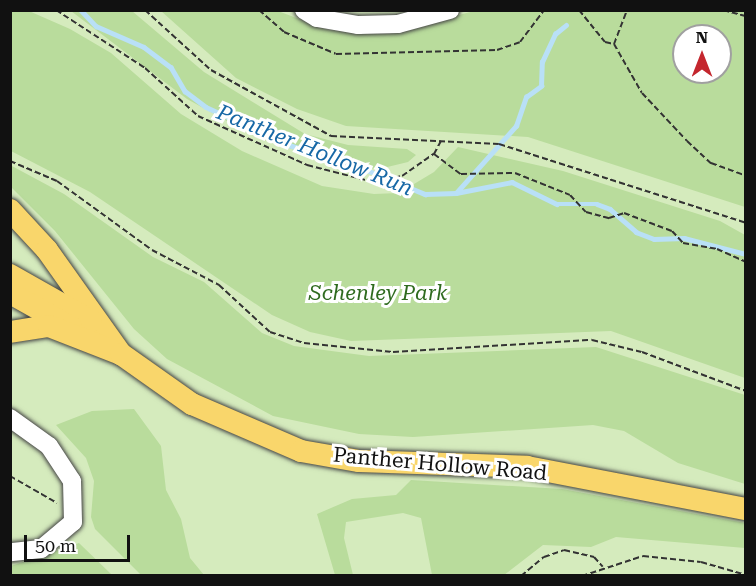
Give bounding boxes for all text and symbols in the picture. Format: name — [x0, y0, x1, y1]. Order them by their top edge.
north arrow — [672, 24, 732, 84]
text: N — [696, 28, 708, 47]
water label: Panther Hollow Run — [213, 99, 417, 201]
park label: Schenley Park — [309, 280, 447, 306]
street label: Panther Hollow Road — [332, 442, 548, 486]
scale bar — [27, 523, 134, 561]
text: 50 m — [35, 535, 76, 556]

